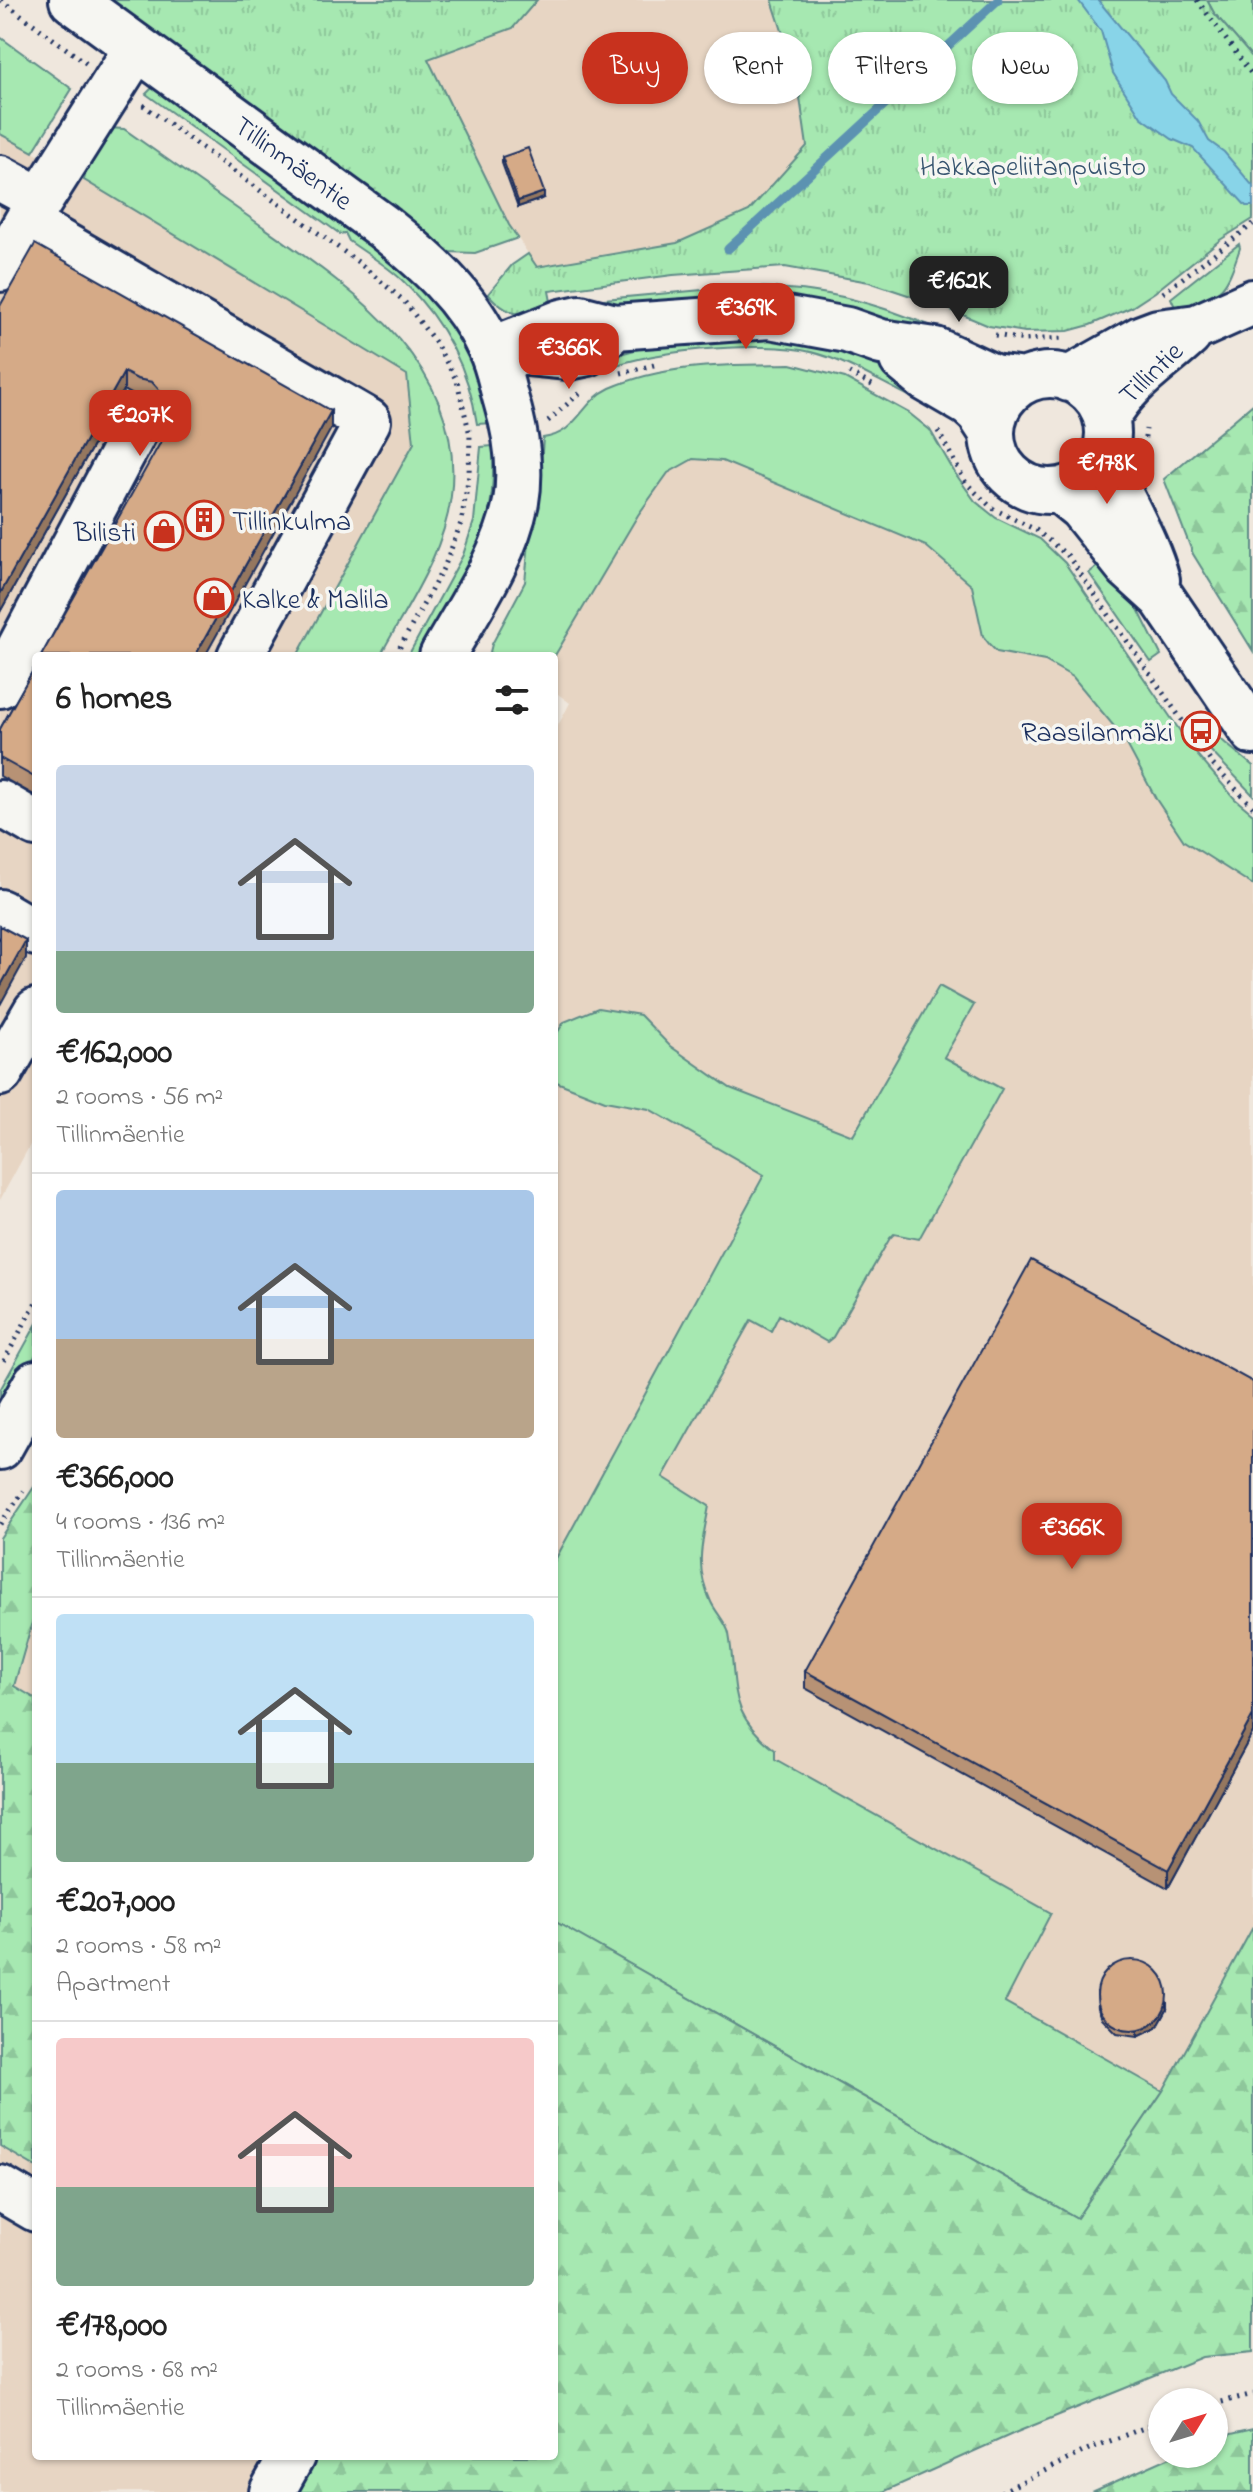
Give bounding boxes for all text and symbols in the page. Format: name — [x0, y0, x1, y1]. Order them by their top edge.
chip: Buy — [582, 32, 688, 104]
chip: Rent — [704, 32, 812, 104]
chip: Filters — [828, 32, 956, 104]
chip: New — [972, 32, 1078, 104]
street label: Tillinmäentie — [224, 108, 360, 222]
park label: Hakkapeliitanpuisto — [920, 148, 1146, 189]
pin: €162K — [903, 256, 1015, 324]
text: €162K — [927, 263, 991, 301]
pin: €369K — [690, 283, 802, 351]
text: €369K — [716, 290, 776, 328]
pin: €366K — [513, 323, 625, 391]
text: €366K — [537, 330, 601, 368]
street label: Tillintie — [1111, 333, 1194, 416]
pin: €207K — [84, 390, 196, 458]
text: €207K — [107, 397, 173, 435]
pin: €178K — [1051, 438, 1163, 506]
text: €178K — [1077, 445, 1137, 483]
building icon: Tillinkulma — [183, 499, 225, 541]
place label: Tillinkulma — [232, 503, 351, 544]
shop icon: Bilisti — [143, 510, 185, 552]
place label: Bilisti — [73, 514, 136, 555]
shop icon: Kalke & Malila — [193, 577, 235, 619]
place label: Kalke & Malila — [242, 581, 389, 622]
text: 6 homes — [56, 675, 172, 725]
icon: filters — [490, 678, 534, 722]
bus stop icon: Raasilanmäki — [1180, 710, 1222, 752]
place label: Raasilanmäki — [1021, 714, 1173, 755]
icon: home — [223, 817, 367, 961]
text: €162,000 — [56, 1029, 172, 1079]
text: 2 rooms · 56 m² — [56, 1079, 223, 1117]
text: Tillinmäentie — [56, 1117, 185, 1155]
icon: home — [223, 1242, 367, 1386]
text: €366,000 — [56, 1454, 174, 1504]
pin: €366K — [1016, 1503, 1128, 1571]
text: 4 rooms · 136 m² — [56, 1504, 225, 1542]
text: €366K — [1040, 1510, 1104, 1548]
text: Tillinmäentie — [56, 1542, 185, 1580]
icon: home — [223, 1666, 367, 1810]
text: €207,000 — [56, 1878, 175, 1928]
text: 2 rooms · 58 m² — [56, 1928, 222, 1966]
text: Apartment — [56, 1966, 170, 2004]
icon: home — [223, 2090, 367, 2234]
text: €178,000 — [56, 2302, 167, 2352]
text: 2 rooms · 68 m² — [56, 2352, 218, 2390]
north arrow — [1148, 2388, 1228, 2468]
map controls — [1148, 2388, 1228, 2468]
text: Tillinmäentie — [56, 2390, 185, 2428]

